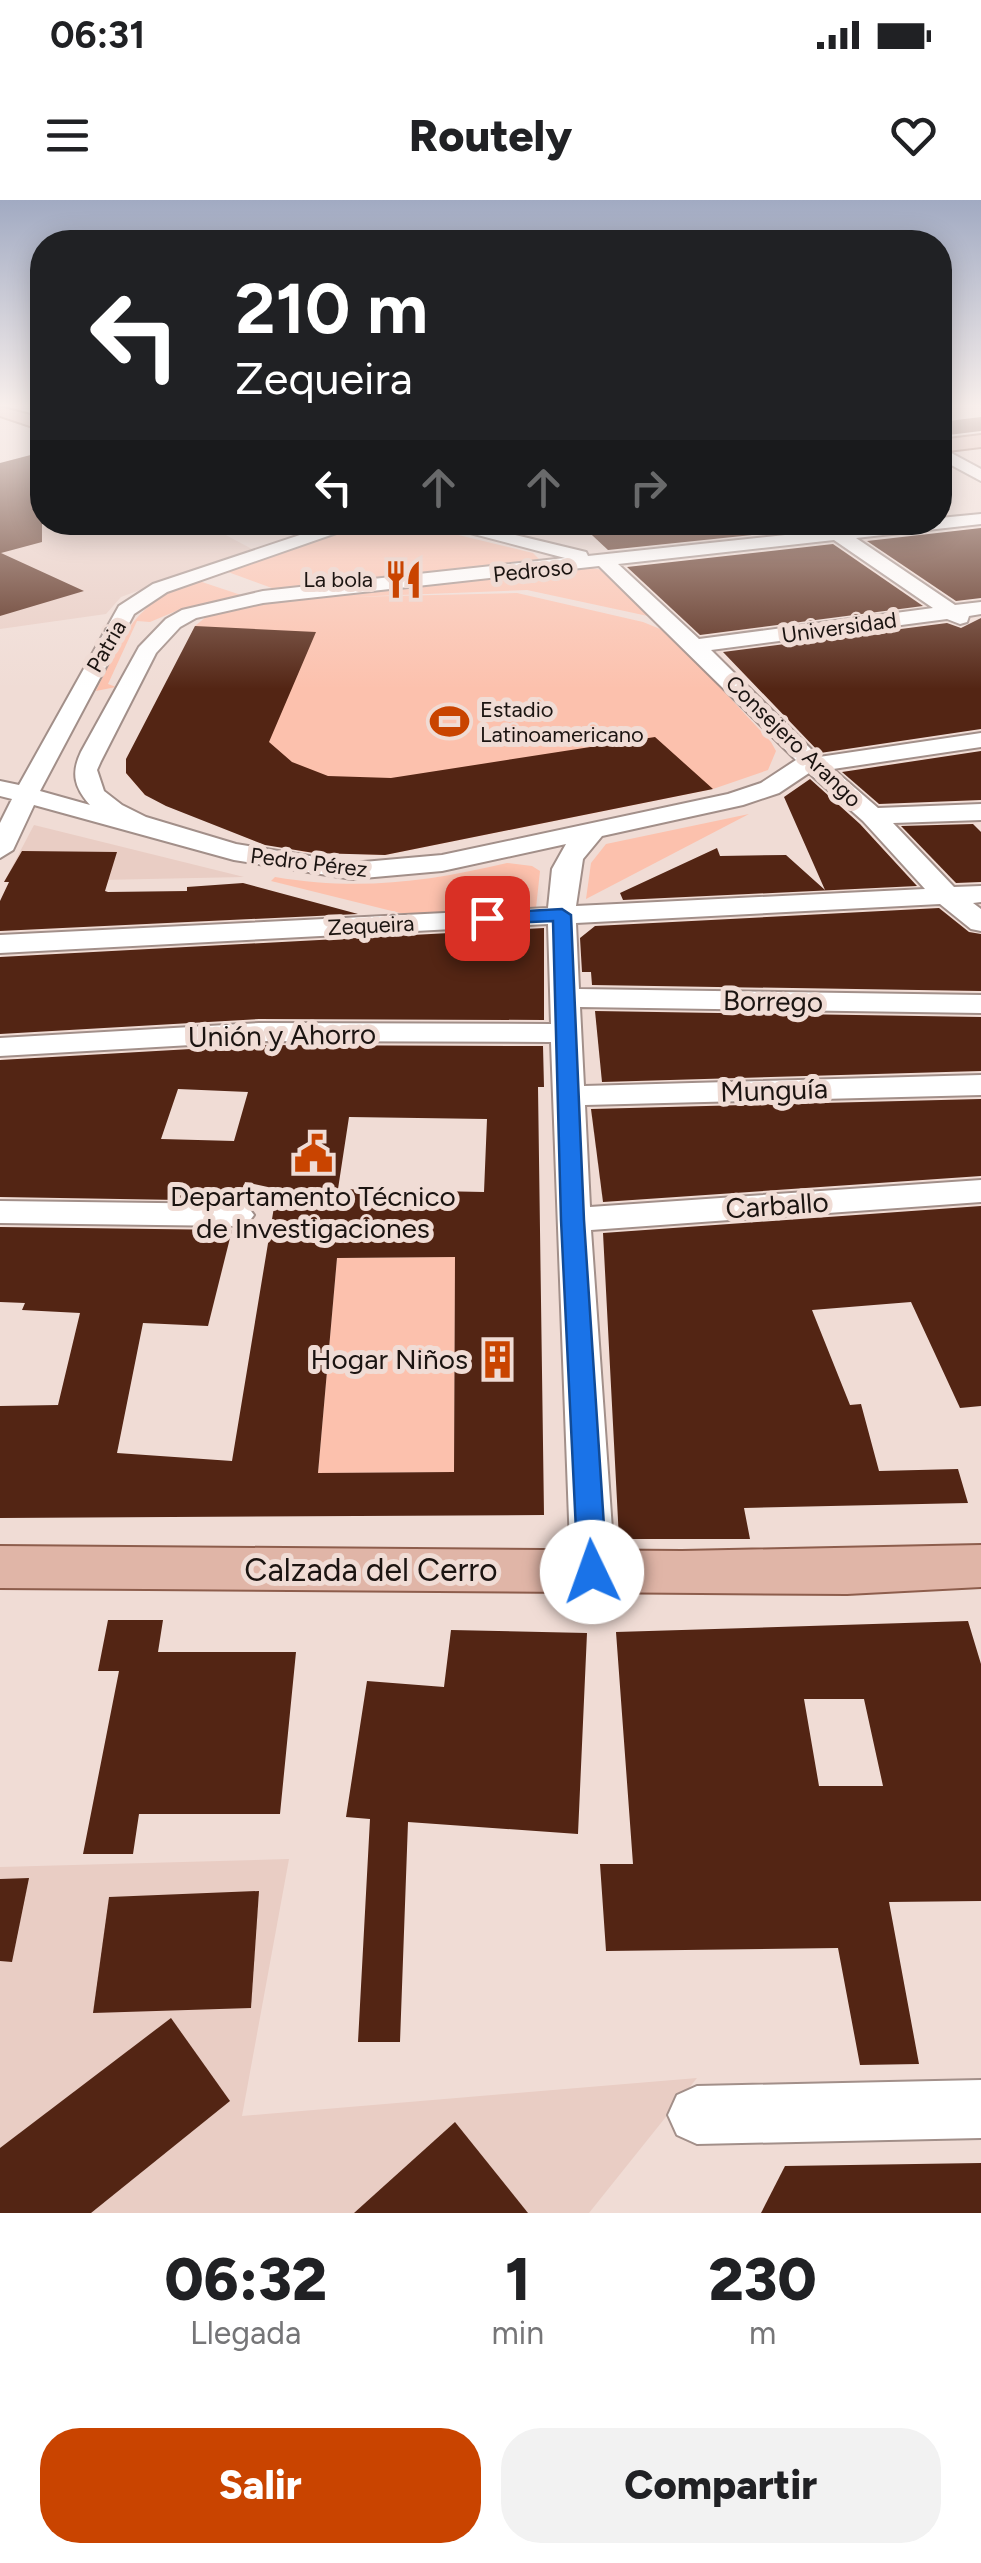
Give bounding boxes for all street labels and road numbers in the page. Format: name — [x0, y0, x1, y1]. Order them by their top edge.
street label: Pedroso — [492, 553, 575, 588]
street label: Universidad — [780, 606, 898, 649]
street label: Patria — [81, 615, 132, 677]
street label: Consejero Arango — [720, 670, 867, 813]
street label: Pedro Pérez — [249, 842, 369, 883]
street label: Zequeira — [327, 910, 415, 941]
street label: Borrego — [723, 983, 823, 1019]
street label: Unión y Ahorro — [188, 1016, 376, 1054]
street label: Munguía — [720, 1071, 828, 1109]
street label: Carballo — [724, 1184, 830, 1226]
street label: Calzada del Cerro — [244, 1551, 498, 1589]

